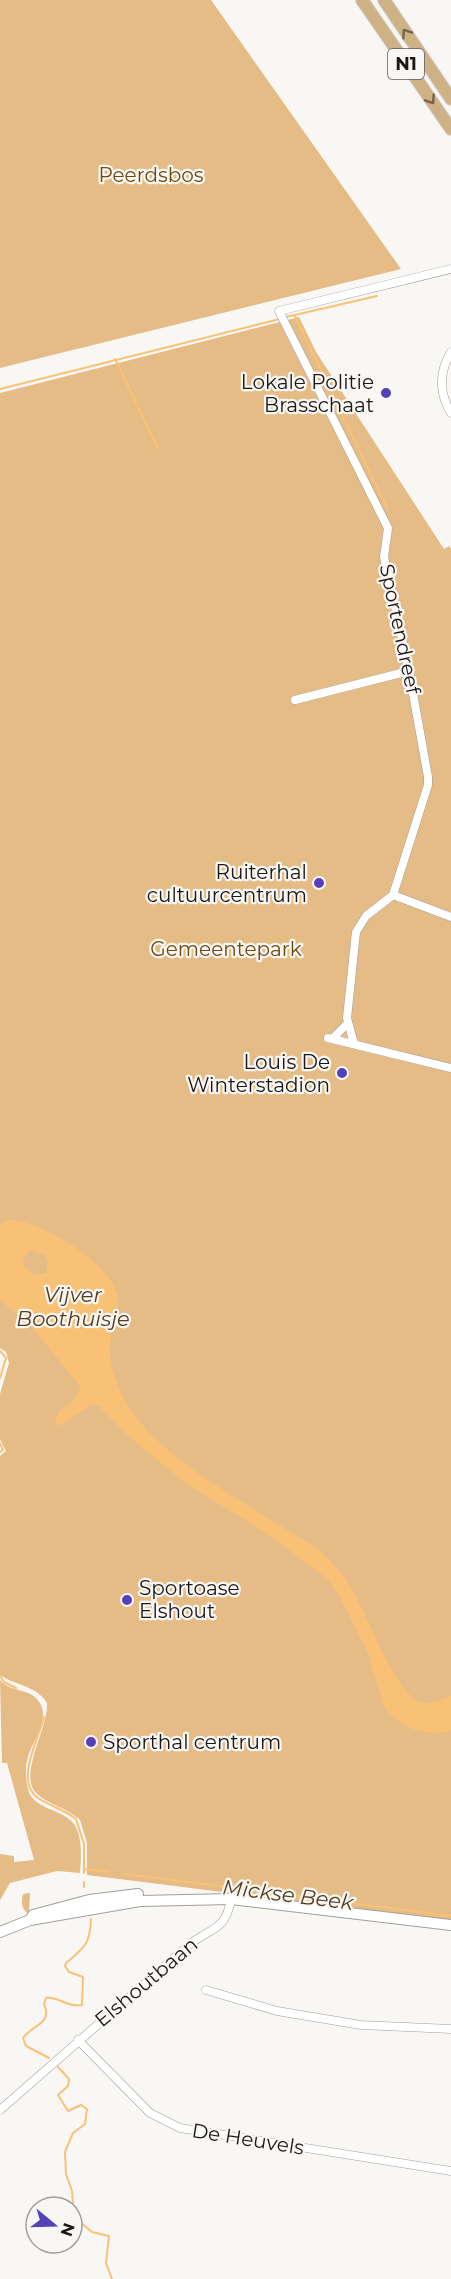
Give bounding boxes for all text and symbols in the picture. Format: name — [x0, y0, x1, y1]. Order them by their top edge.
one-way arrow — [402, 29, 413, 40]
road number: N1 — [388, 49, 424, 79]
one-way arrow — [424, 93, 435, 104]
park label: Peerdsbos — [98, 163, 204, 187]
place label: Lokale Politie Brasschaat — [241, 370, 374, 417]
marker: Lokale Politie Brasschaat — [379, 386, 393, 400]
street label: Sportendreef — [375, 562, 426, 697]
place label: Ruiterhal cultuurcentrum — [147, 860, 307, 907]
marker: Ruiterhal cultuurcentrum — [312, 876, 326, 890]
park label: Gemeentepark — [150, 937, 302, 961]
place label: Louis De Winterstadion — [187, 1050, 330, 1097]
marker: Louis De Winterstadion — [335, 1066, 349, 1080]
water label: Vijver Boothuisje — [16, 1282, 130, 1331]
place label: Sportoase Elshout — [139, 1576, 240, 1623]
marker: Sportoase Elshout — [120, 1593, 134, 1607]
place label: Sporthal centrum — [103, 1730, 281, 1754]
marker: Sporthal centrum — [84, 1735, 98, 1749]
water label: Mickse Beek — [221, 1874, 356, 1915]
street label: Elshoutbaan — [90, 1932, 202, 2032]
street label: De Heuvels — [190, 2118, 306, 2160]
north arrow — [24, 2195, 84, 2255]
text: N — [57, 2221, 79, 2239]

